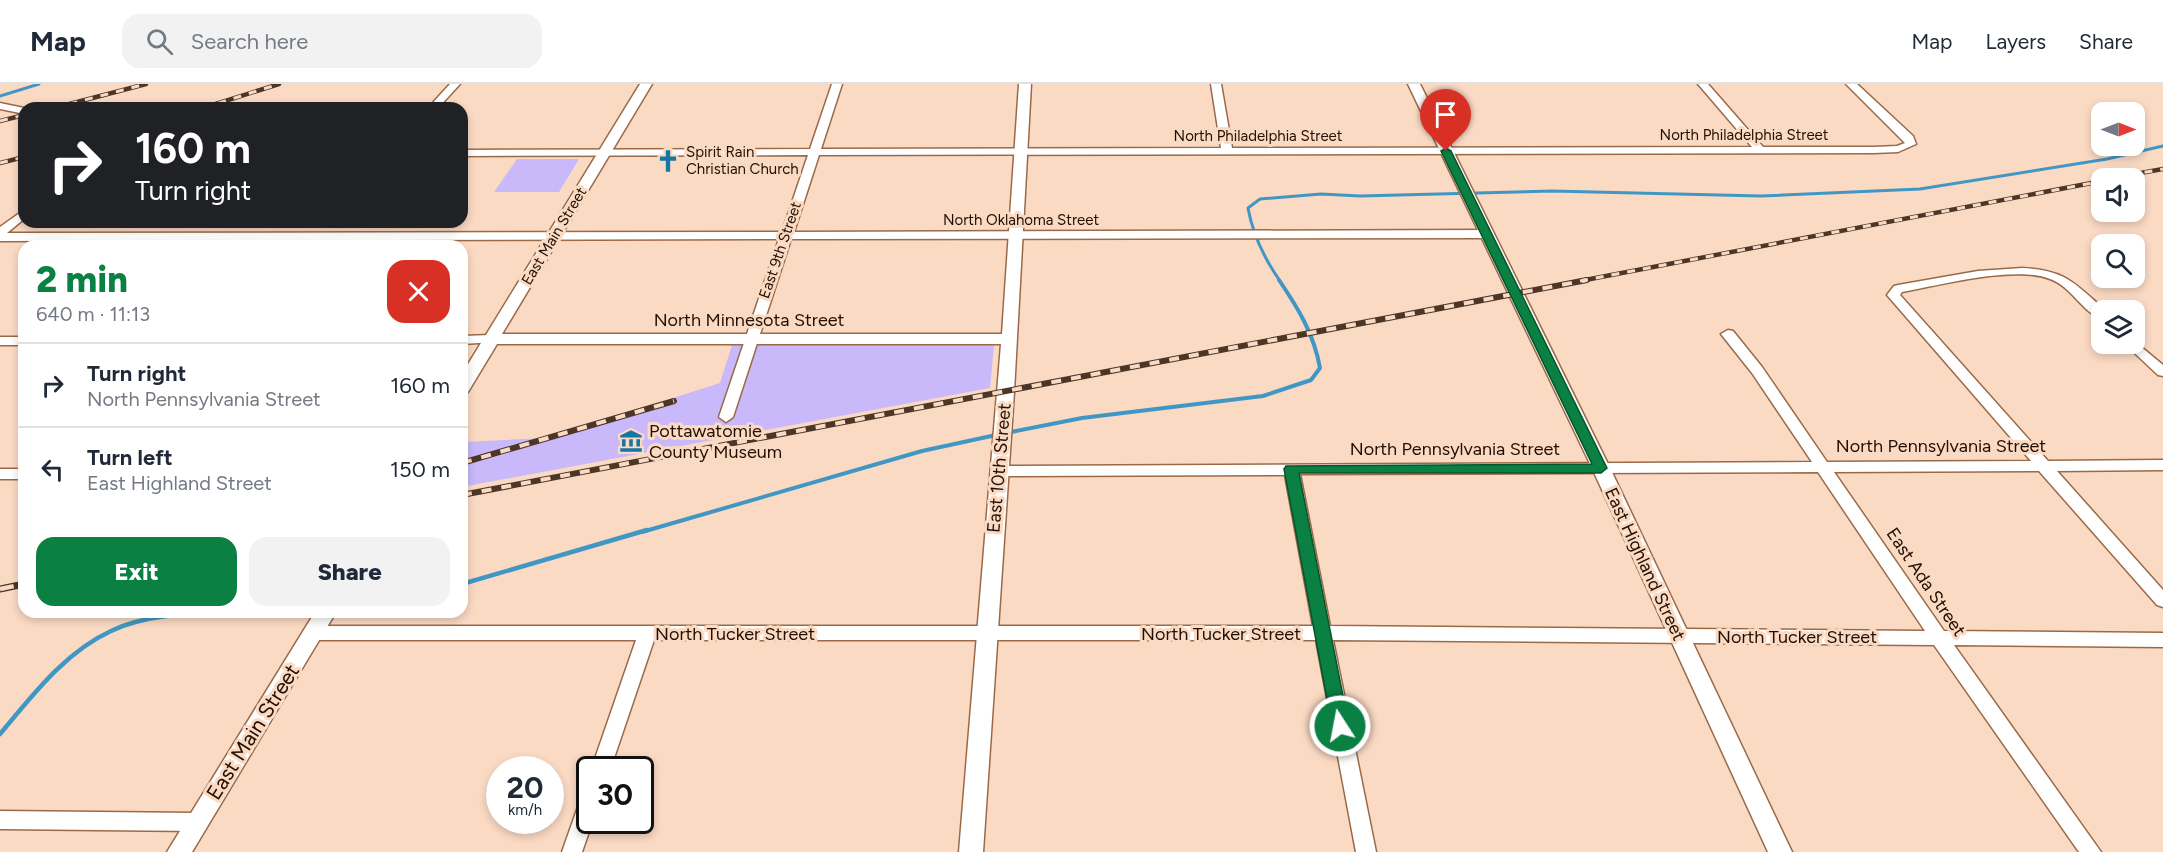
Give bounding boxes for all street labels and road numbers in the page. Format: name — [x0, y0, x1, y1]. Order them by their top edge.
street label: North Philadelphia Street — [1660, 126, 1829, 144]
street label: North Philadelphia Street — [1174, 127, 1343, 145]
street label: East Main Street — [518, 184, 590, 288]
street label: East 9th Street — [755, 199, 805, 301]
street label: North Oklahoma Street — [943, 211, 1099, 229]
street label: North Minnesota Street — [654, 309, 845, 331]
street label: East 10th Street — [982, 402, 1016, 534]
street label: North Pennsylvania Street — [1836, 435, 2046, 457]
street label: North Pennsylvania Street — [1350, 438, 1560, 460]
street label: East Highland Street — [1600, 484, 1690, 644]
street label: East Ada Street — [1882, 524, 1970, 641]
street label: North Tucker Street — [655, 623, 815, 645]
street label: North Tucker Street — [1141, 623, 1301, 645]
street label: North Tucker Street — [1717, 626, 1877, 648]
street label: East Main Street — [201, 659, 304, 804]

